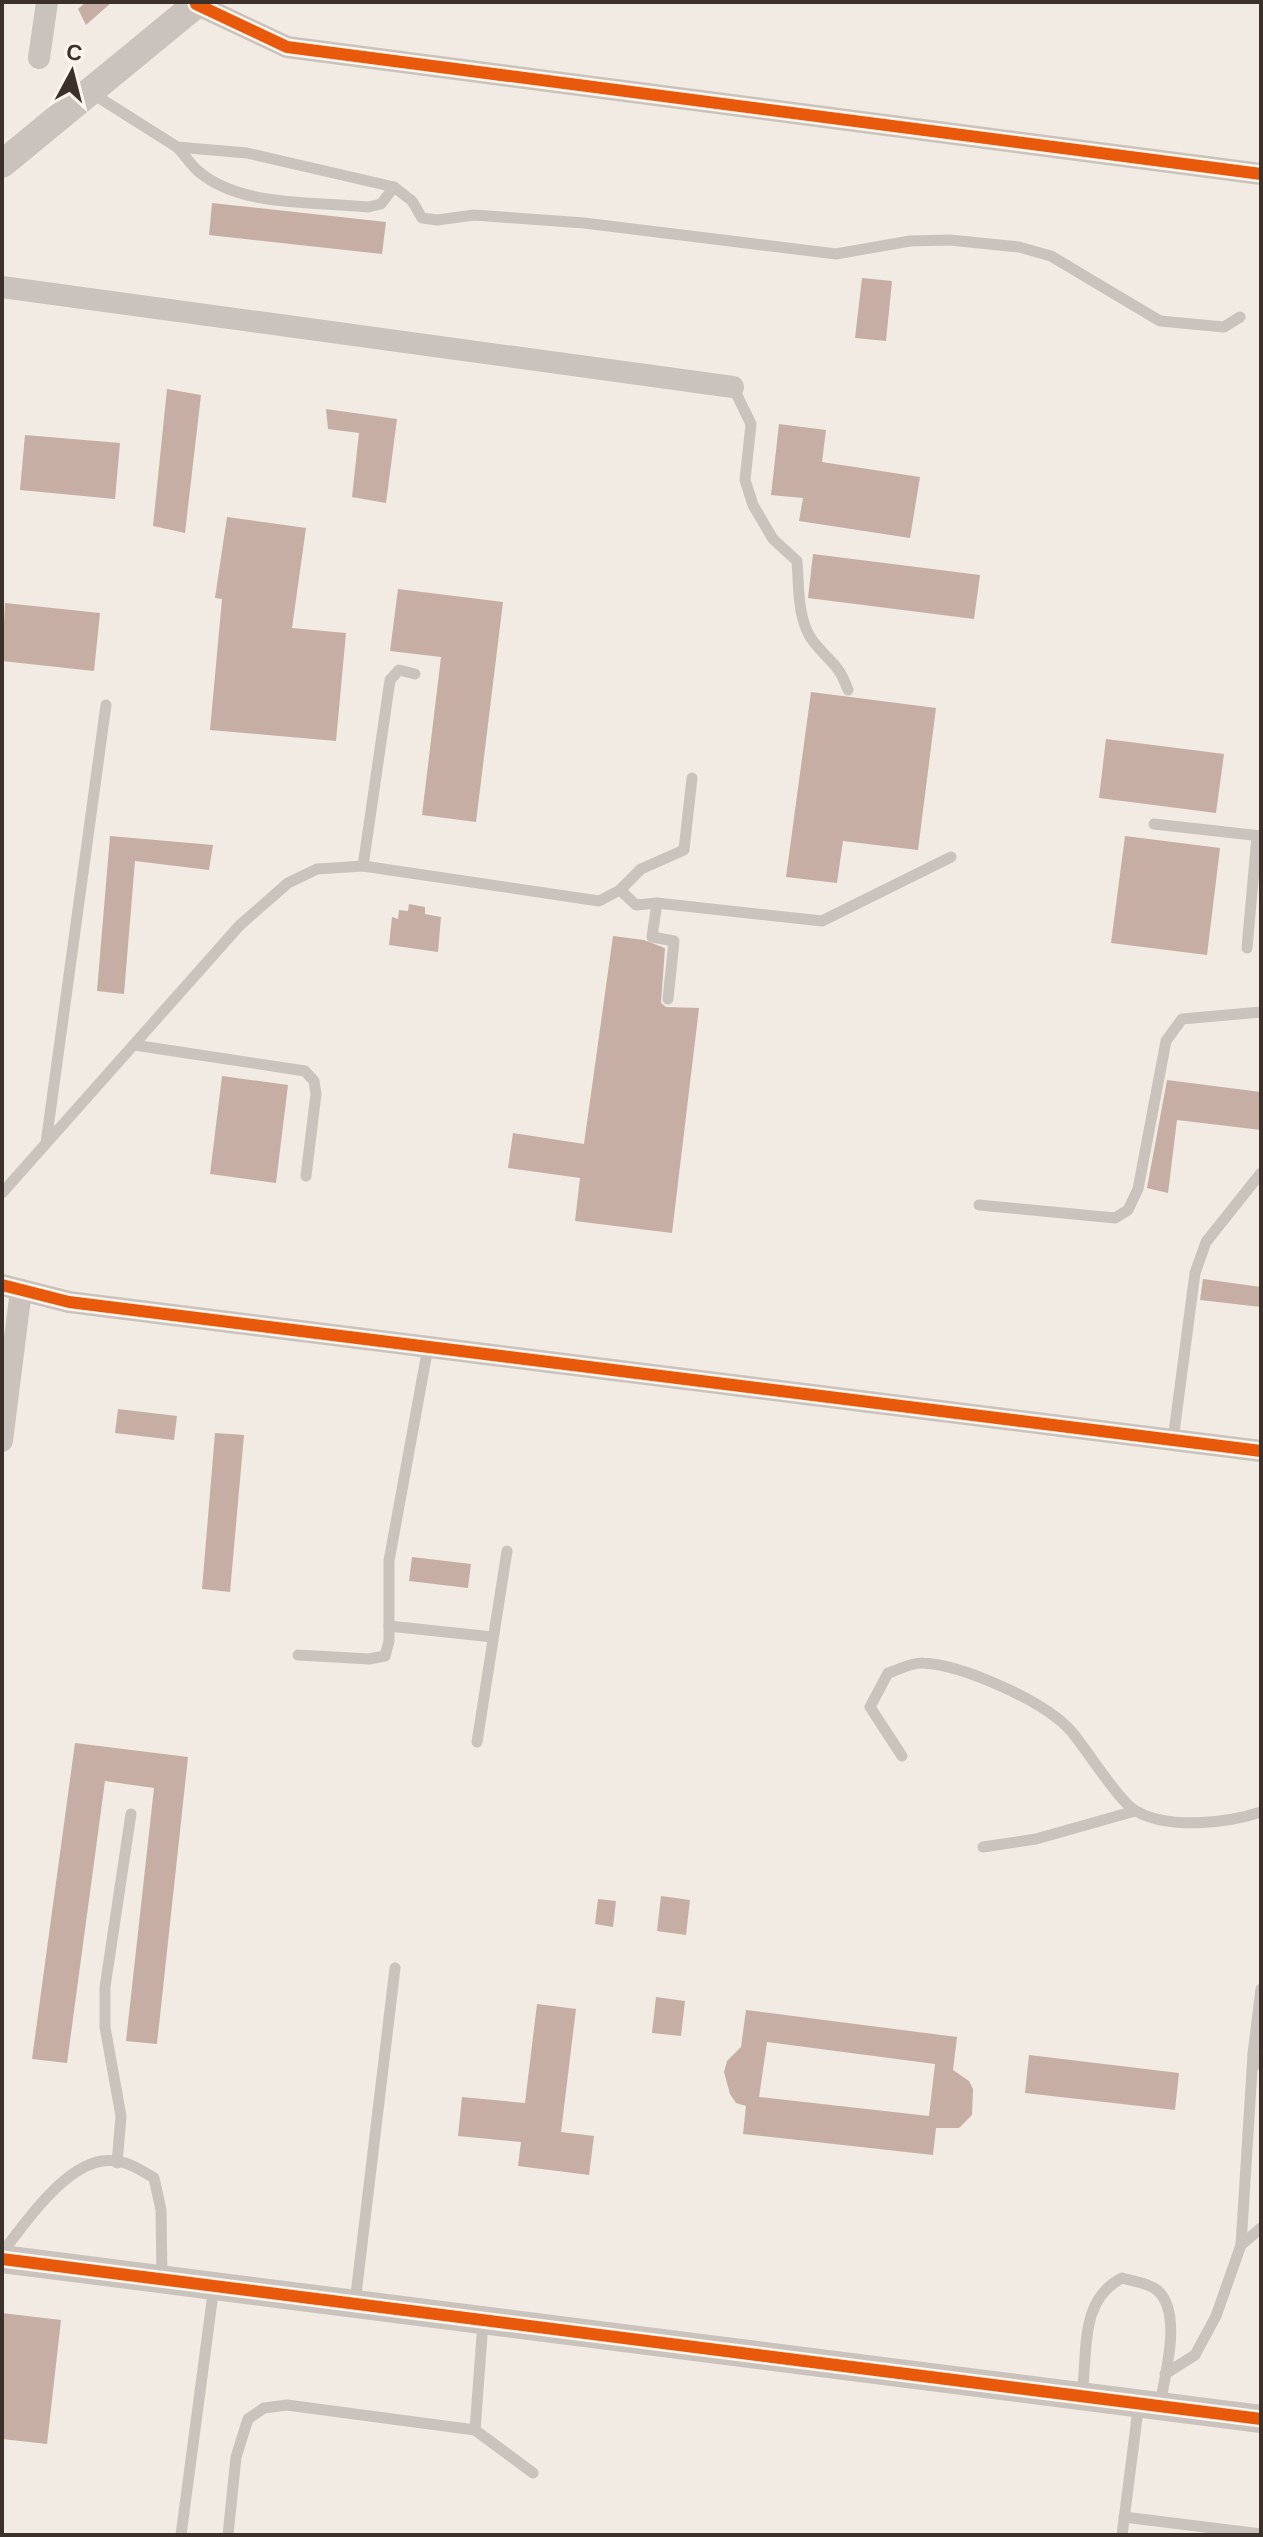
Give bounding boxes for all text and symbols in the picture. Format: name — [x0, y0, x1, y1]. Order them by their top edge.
north arrow — [32, 32, 112, 112]
text: С — [65, 39, 84, 66]

